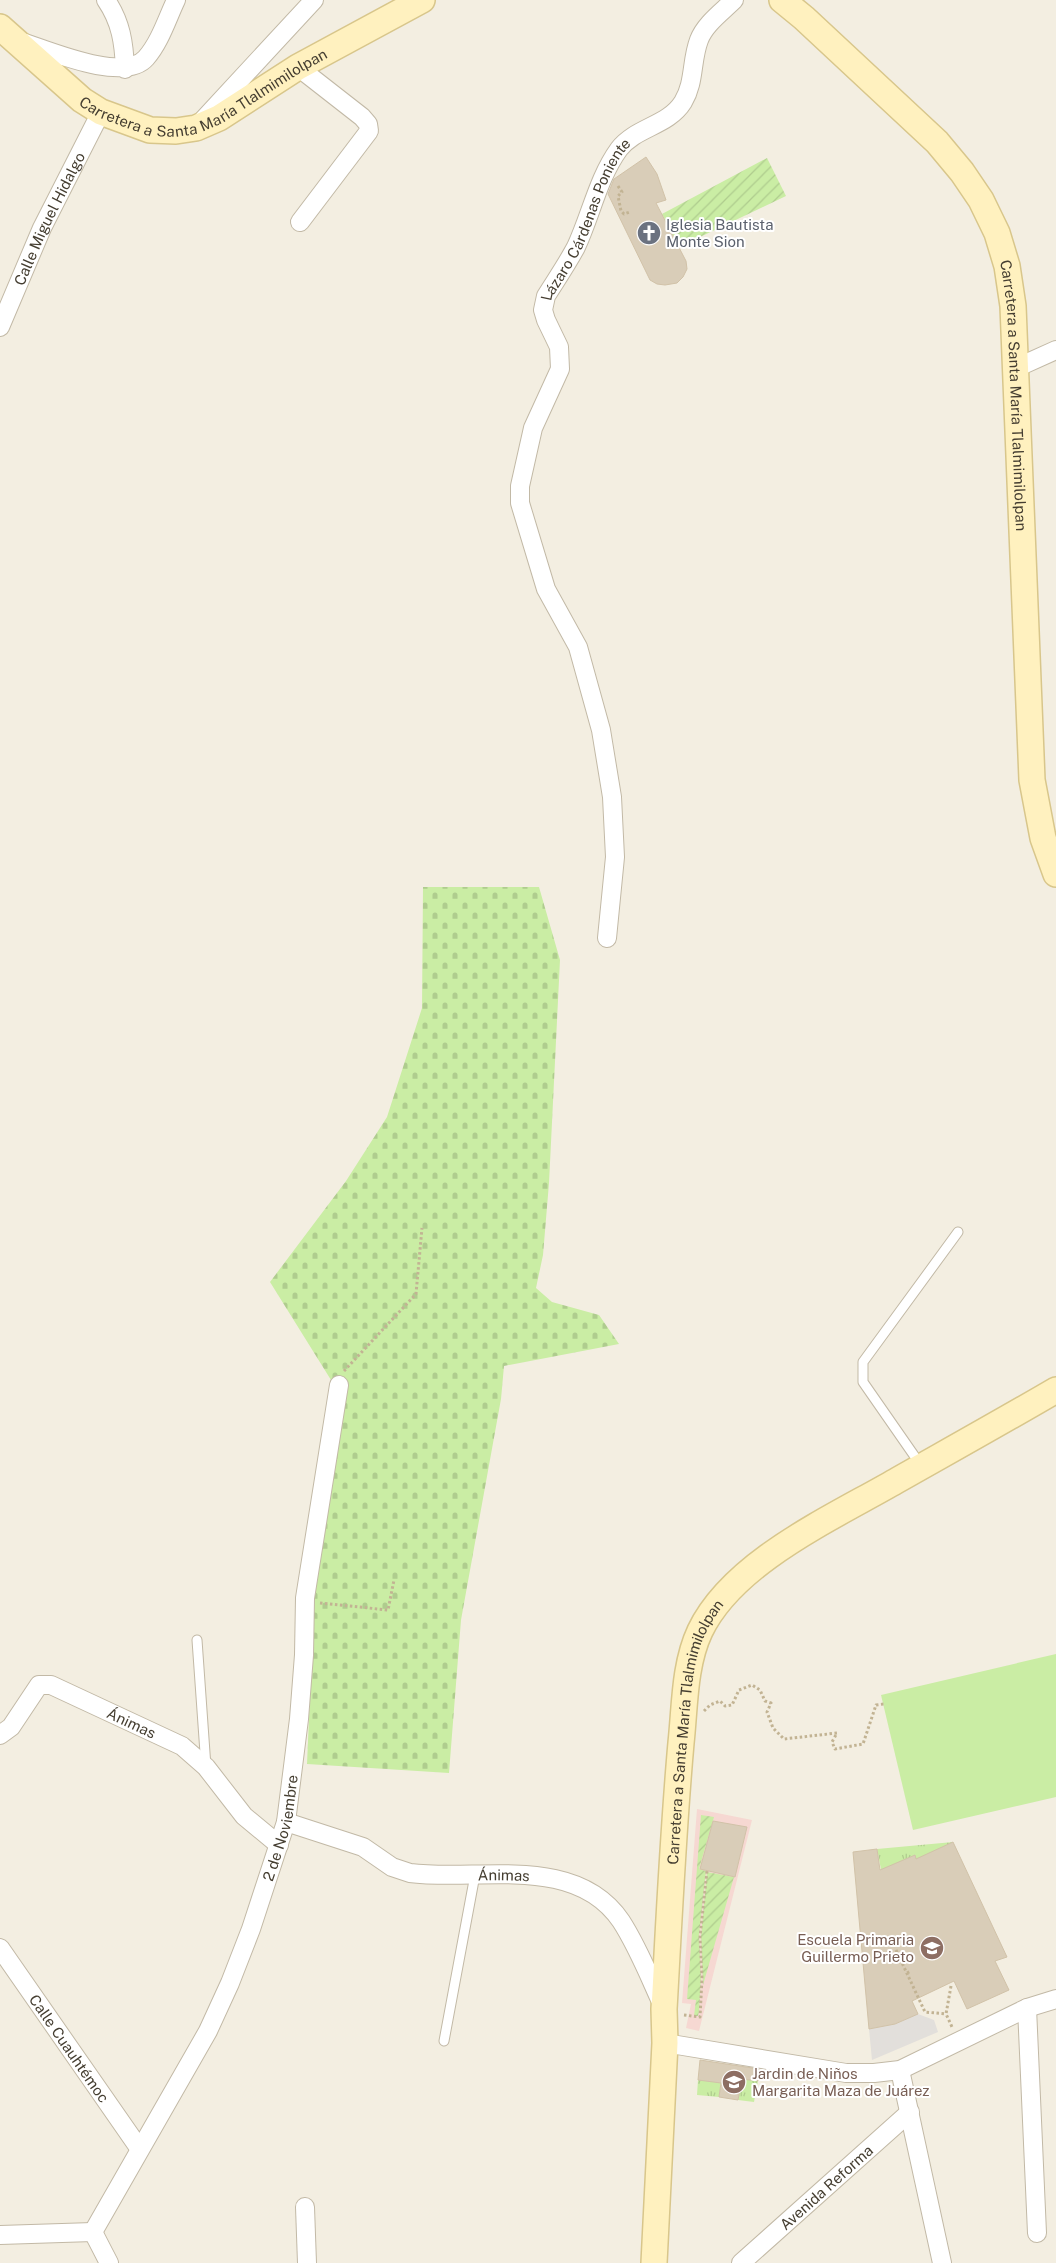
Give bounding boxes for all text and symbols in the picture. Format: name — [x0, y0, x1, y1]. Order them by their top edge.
street label: Carretera a Santa María Tlalmimilolpan — [77, 45, 329, 140]
street label: Lázaro Cárdenas Poniente — [537, 134, 633, 302]
street label: Calle Miguel Hidalgo — [10, 149, 88, 288]
place label: Iglesia Bautista Monte Sion — [666, 216, 773, 250]
church icon: Iglesia Bautista Monte Sion — [636, 220, 662, 246]
street label: Carretera a Santa María Tlalmimilolpan — [997, 257, 1031, 531]
street label: Carretera a Santa María Tlalmimilolpan — [664, 1596, 726, 1865]
street label: Ánimas — [104, 1704, 159, 1741]
street label: 2 de Noviembre — [259, 1774, 300, 1883]
street label: Ánimas — [478, 1866, 530, 1884]
place label: Escuela Primaria Guillermo Prieto — [797, 1931, 914, 1965]
school or university icon: Escuela Primaria Guillermo Prieto — [919, 1935, 945, 1961]
street label: Calle Cuauhtémoc — [26, 1991, 113, 2105]
place label: Jardin de Niños Margarita Maza de Juárez — [752, 2065, 929, 2099]
school or university icon: Jardin de Niños Margarita Maza de Juárez — [721, 2069, 747, 2095]
street label: Avenida Reforma — [776, 2141, 876, 2233]

